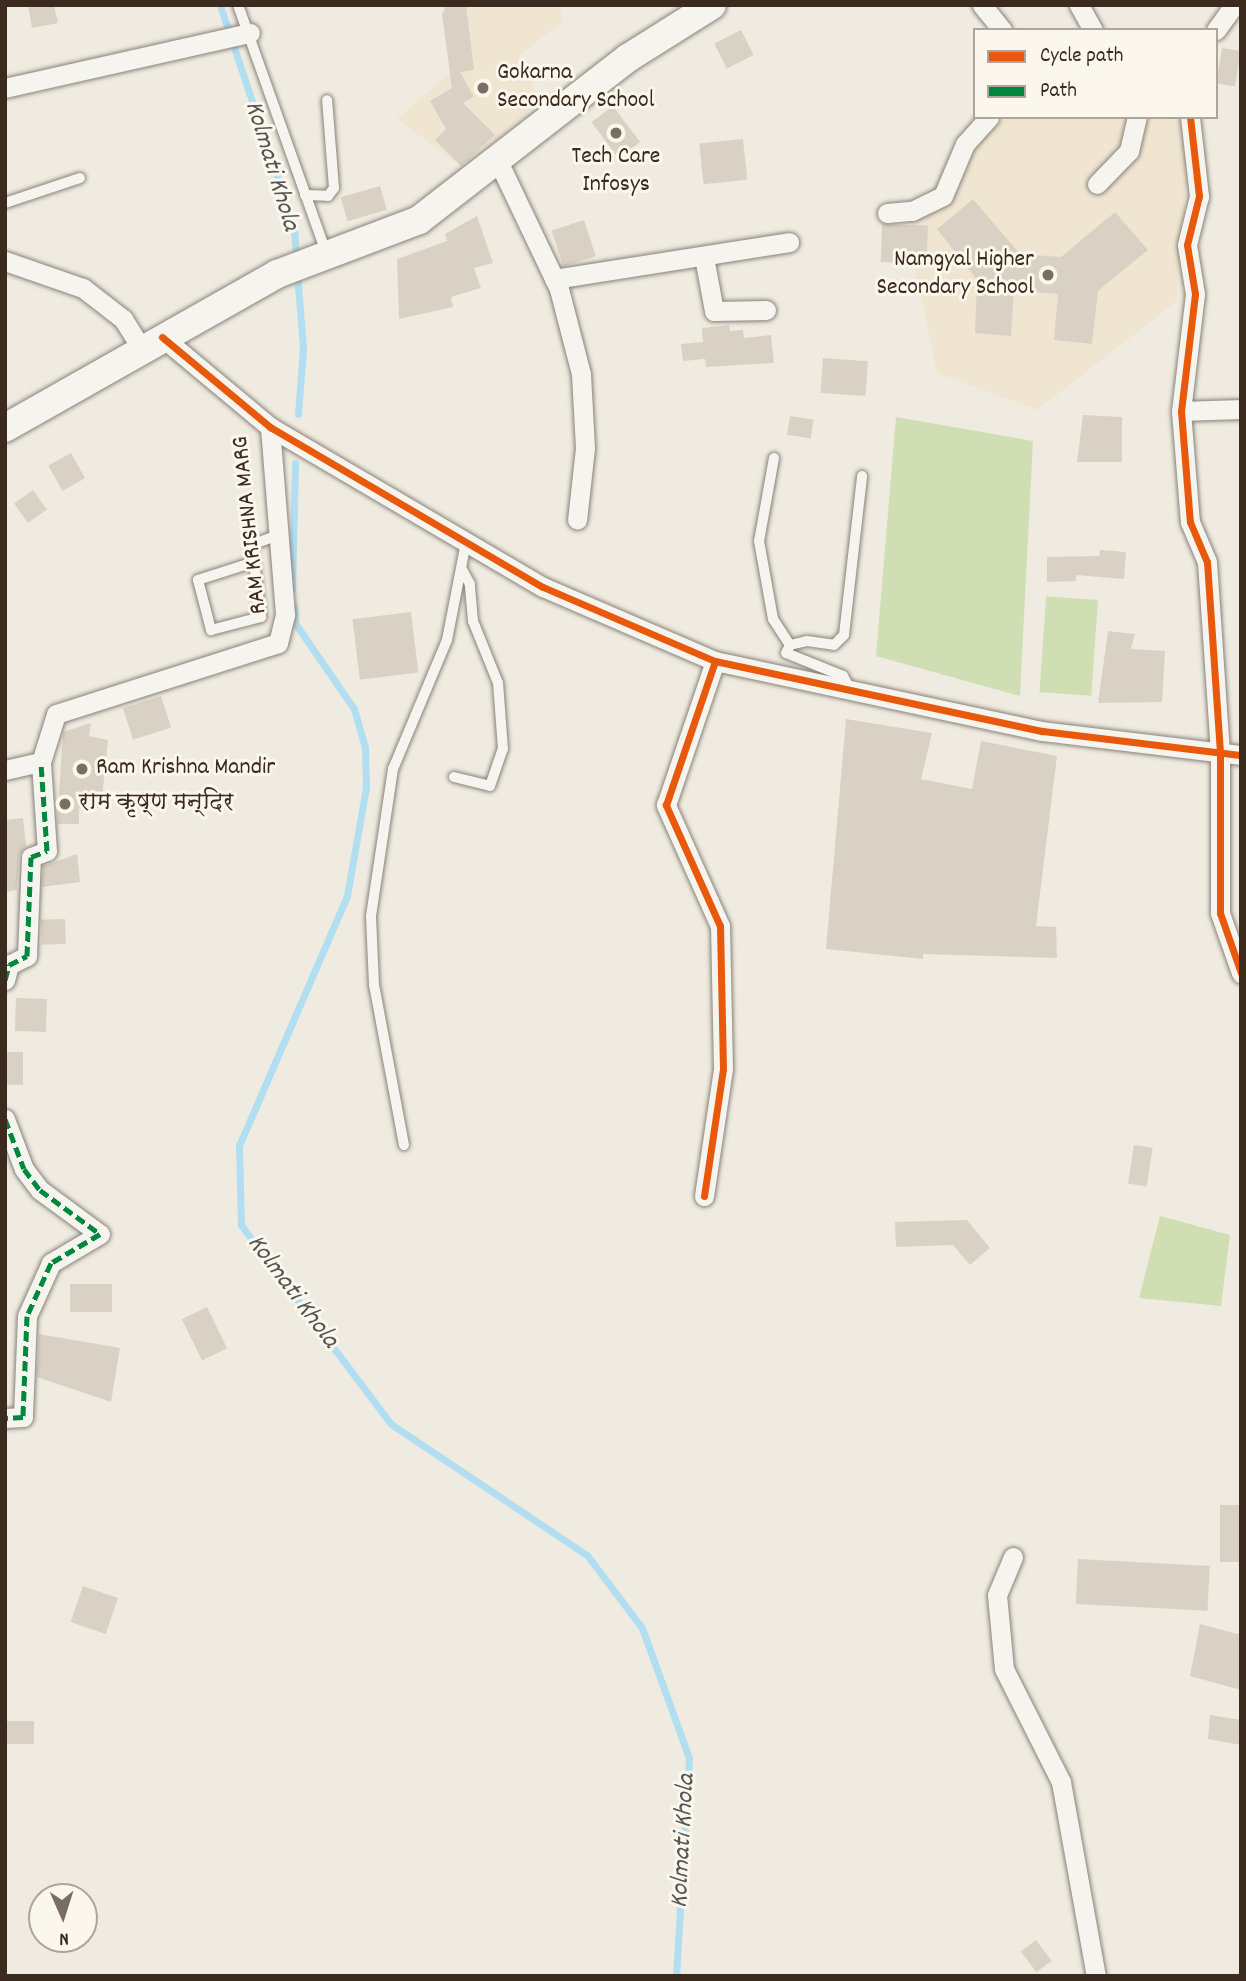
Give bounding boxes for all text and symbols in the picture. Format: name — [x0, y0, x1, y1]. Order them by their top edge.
legend — [973, 28, 1218, 119]
text: Cycle path — [1040, 42, 1123, 72]
place label: Gokarna Secondary School — [497, 60, 654, 116]
text: Path — [1040, 77, 1077, 107]
marker: Gokarna Secondary School — [475, 80, 491, 96]
water label: Kolmati Khola — [236, 97, 306, 235]
marker: Tech Care Infosys — [608, 125, 624, 141]
place label: Tech Care Infosys — [572, 144, 660, 200]
place label: Namgyal Higher Secondary School — [877, 247, 1034, 303]
marker: Namgyal Higher Secondary School — [1040, 267, 1056, 283]
street label: RAM KRISHNA MARG — [227, 435, 275, 615]
place label: Ram Krishna Mandir — [96, 755, 275, 783]
marker: Ram Krishna Mandir — [74, 761, 90, 777]
place label: राम कृष्ण मन्दिर — [79, 790, 233, 818]
marker: राम कृष्ण मन्दिर — [57, 796, 73, 812]
water label: Kolmati Khola — [239, 1229, 345, 1355]
water label: Kolmati Khola — [665, 1773, 703, 1909]
north arrow — [28, 1883, 98, 1953]
text: N — [59, 1924, 69, 1951]

